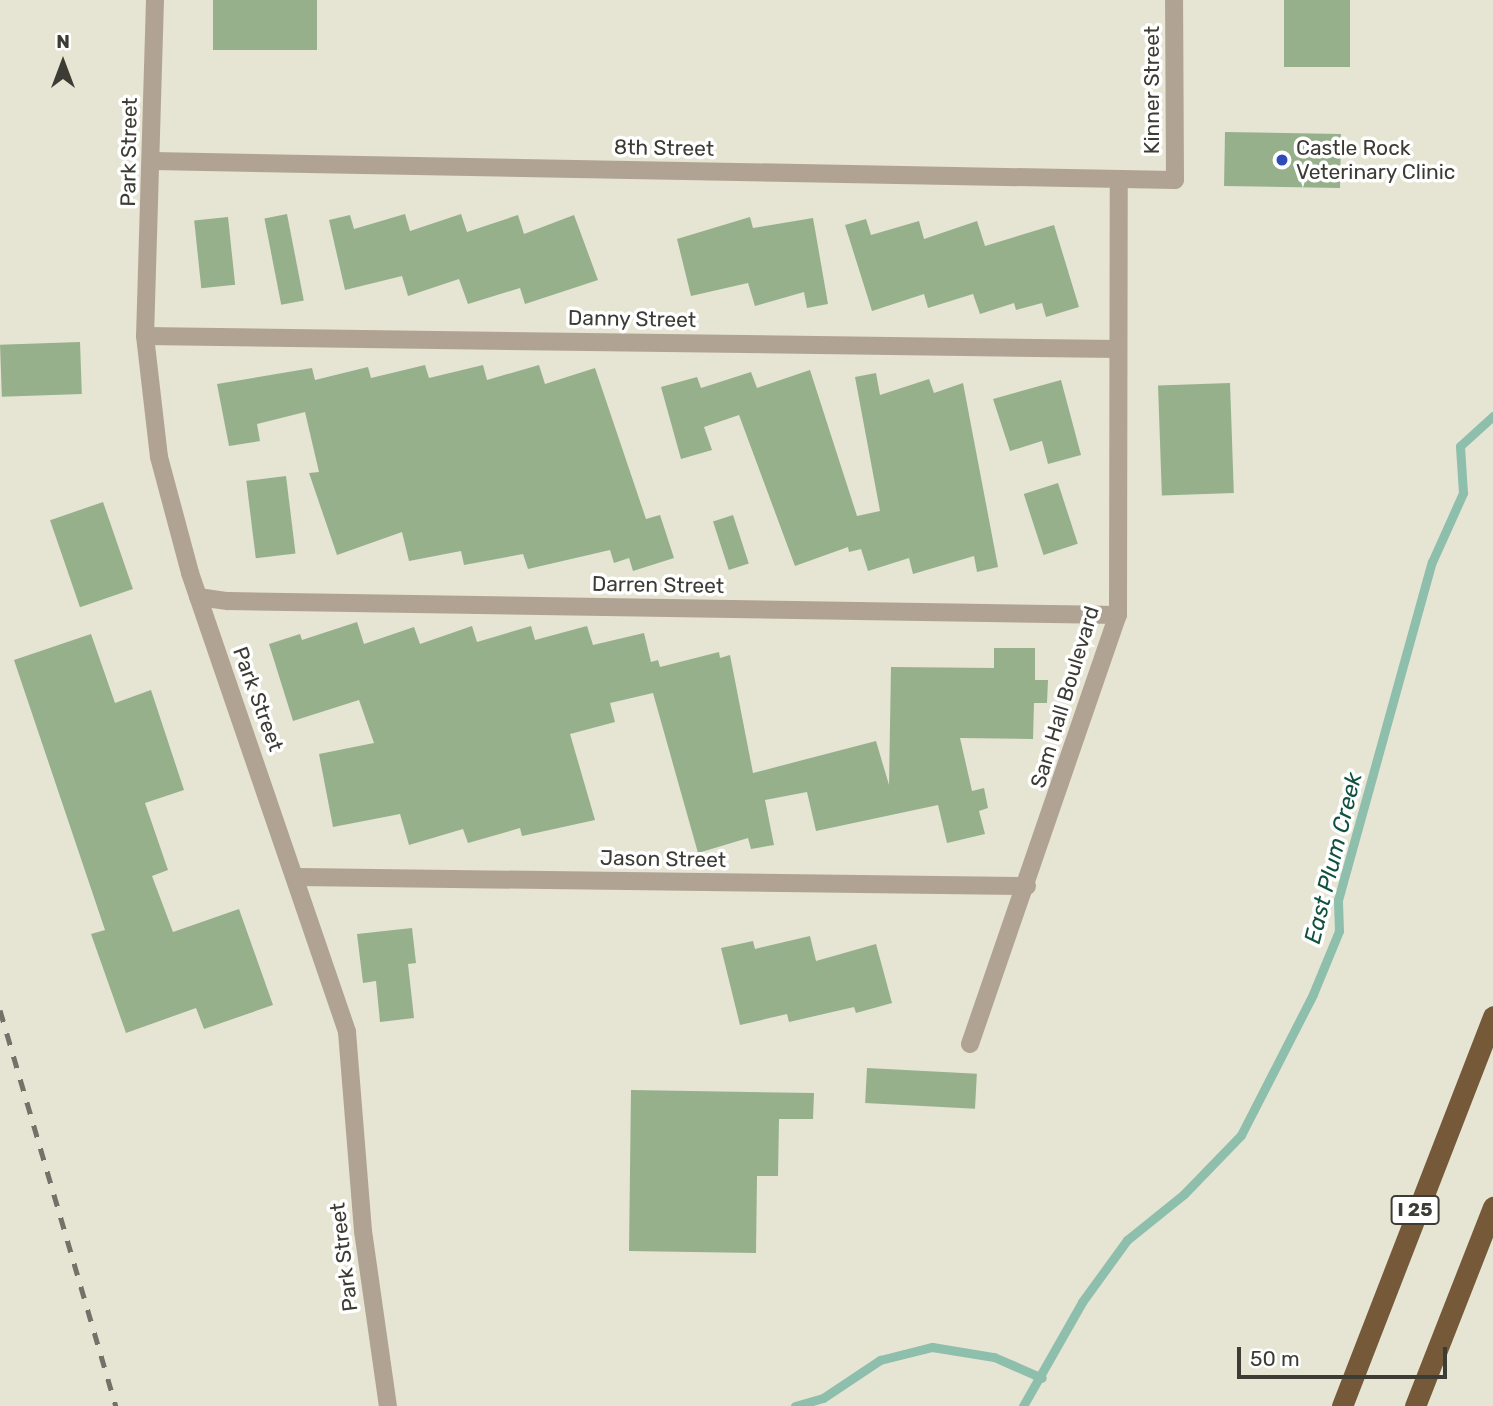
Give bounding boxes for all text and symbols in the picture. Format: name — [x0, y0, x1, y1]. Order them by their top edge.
street label: Kinner Street — [1139, 26, 1165, 154]
north arrow — [28, 28, 98, 98]
text: N — [56, 30, 70, 53]
street label: Park Street — [115, 97, 143, 207]
street label: 8th Street — [614, 135, 714, 161]
place label: Castle Rock Veterinary Clinic — [1296, 135, 1456, 185]
marker: Castle Rock Veterinary Clinic — [1274, 152, 1290, 168]
street label: Danny Street — [567, 305, 697, 333]
street label: Darren Street — [592, 571, 724, 599]
street label: Sam Hall Boulevard — [1025, 603, 1105, 791]
street label: Park Street — [227, 643, 289, 755]
water label: East Plum Creek — [1298, 769, 1368, 947]
street label: Jason Street — [600, 845, 726, 873]
road number: I 25 — [1390, 1194, 1440, 1226]
street label: Park Street — [325, 1201, 363, 1313]
scale bar — [1241, 1332, 1451, 1376]
text: 50 m — [1250, 1346, 1300, 1371]

